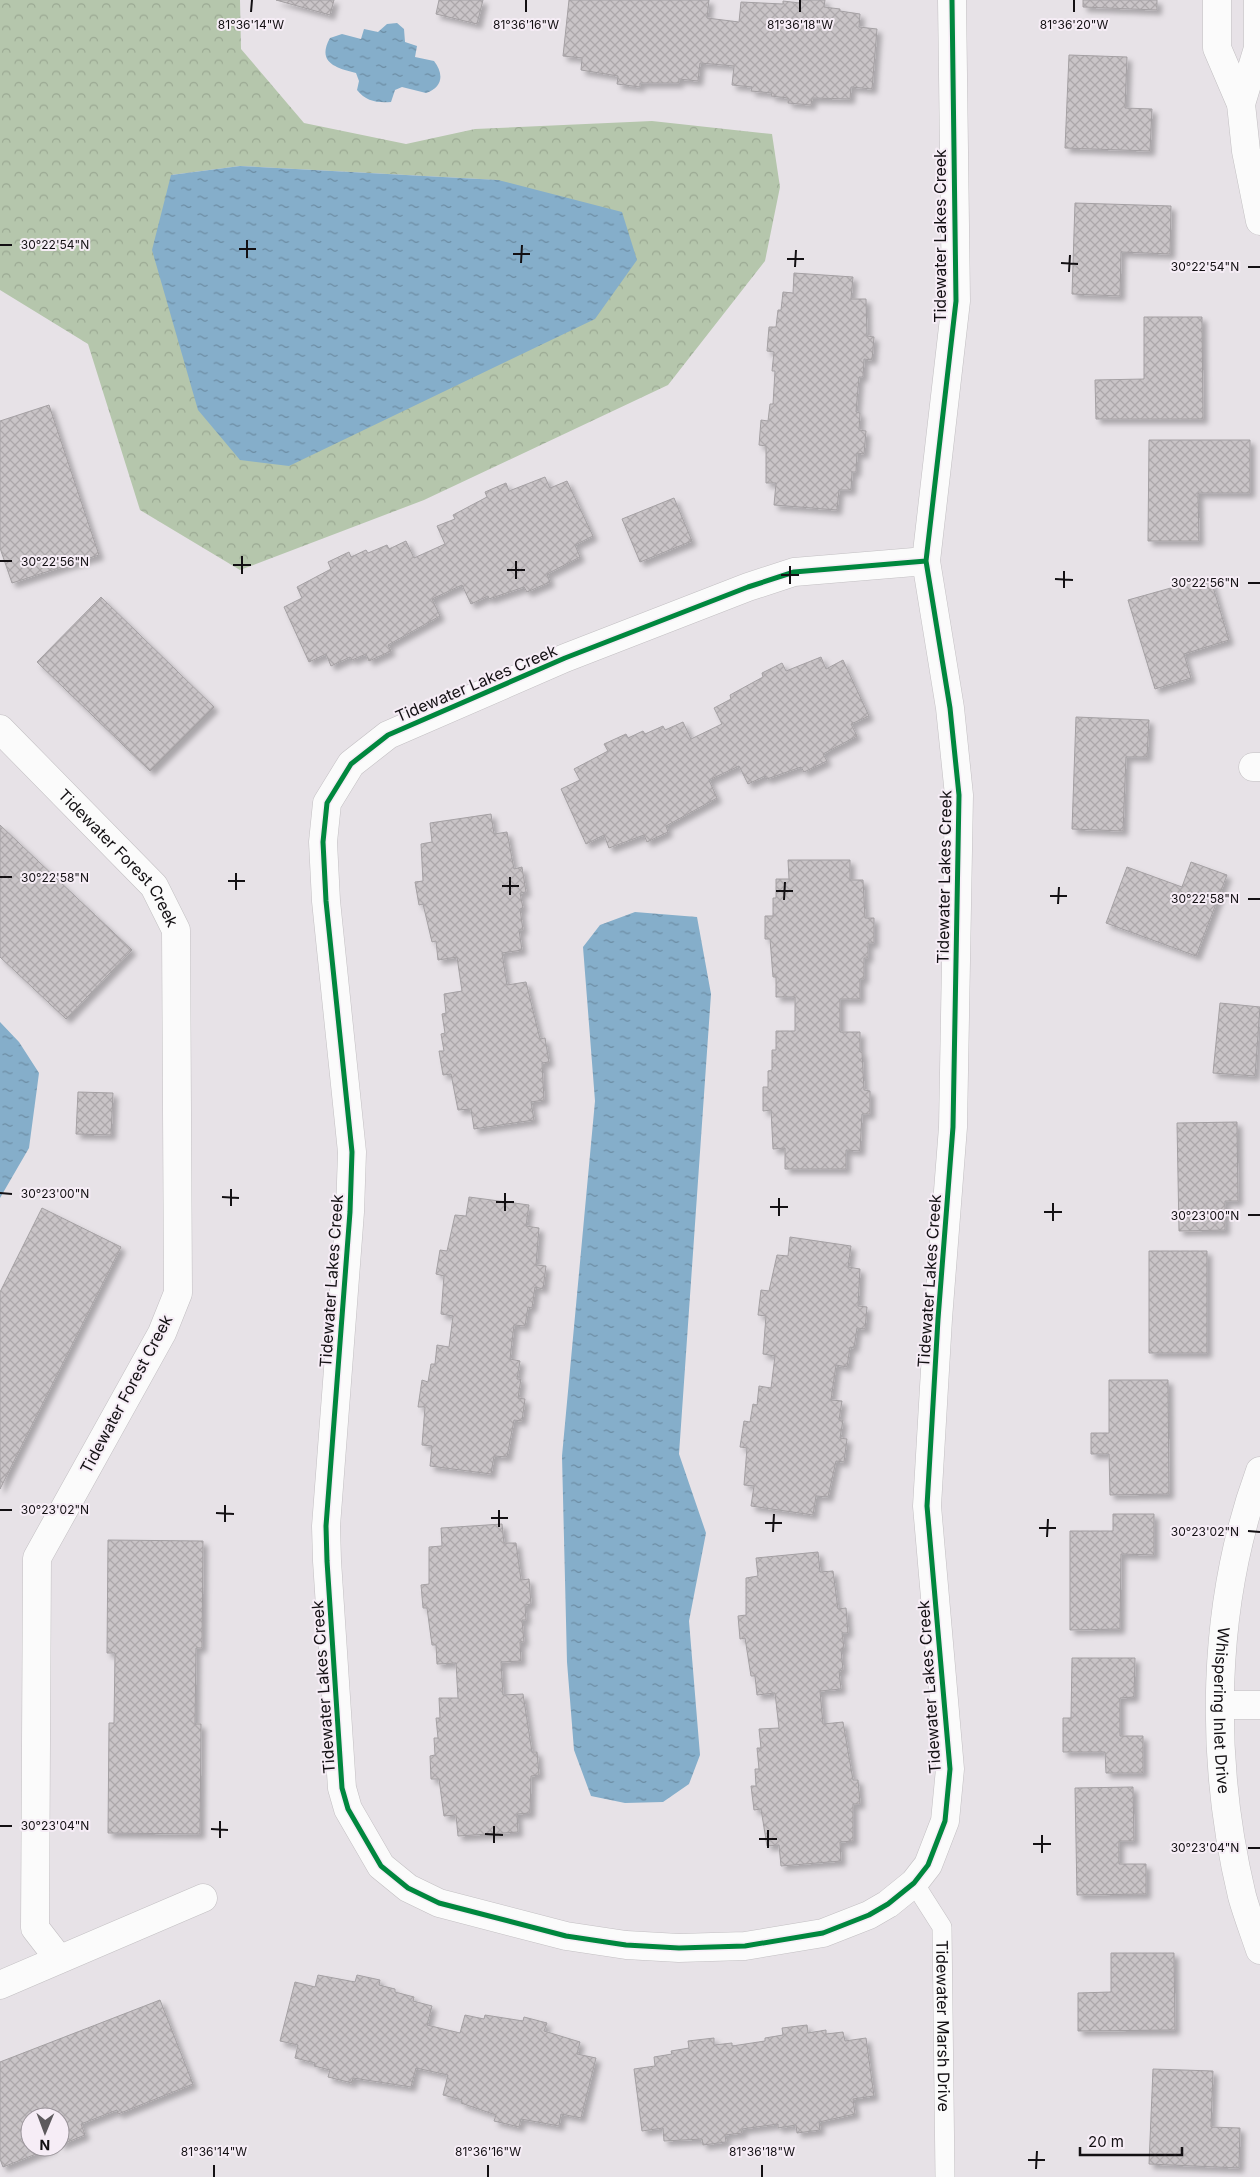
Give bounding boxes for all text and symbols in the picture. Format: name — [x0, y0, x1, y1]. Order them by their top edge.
text: 81°36'14"W — [218, 17, 284, 32]
text: 81°36'16"W — [493, 17, 559, 32]
text: 81°36'18"W — [767, 17, 833, 32]
text: 81°36'20"W — [1040, 17, 1108, 32]
street label: Tidewater Lakes Creek — [930, 149, 950, 323]
text: 30°22'54"N — [21, 237, 89, 252]
text: 30°22'54"N — [1171, 259, 1239, 274]
text: 30°22'56"N — [21, 554, 89, 569]
text: 30°22'56"N — [1171, 575, 1239, 590]
street label: Tidewater Lakes Creek — [392, 640, 560, 726]
street label: Tidewater Forest Creek — [54, 785, 183, 930]
street label: Tidewater Lakes Creek — [932, 790, 956, 964]
text: 30°22'58"N — [21, 870, 89, 885]
text: 30°22'58"N — [1171, 891, 1239, 906]
text: 30°23'00"N — [21, 1186, 89, 1201]
street label: Tidewater Lakes Creek — [315, 1193, 347, 1368]
street label: Tidewater Lakes Creek — [913, 1193, 945, 1368]
text: 30°23'00"N — [1171, 1208, 1239, 1223]
street label: Tidewater Forest Creek — [76, 1311, 176, 1477]
text: 30°23'02"N — [21, 1502, 89, 1517]
text: 30°23'02"N — [1171, 1524, 1239, 1539]
street label: Tidewater Lakes Creek — [307, 1599, 339, 1774]
street label: Tidewater Lakes Creek — [913, 1599, 945, 1774]
street label: Whispering Inlet Drive — [1210, 1626, 1234, 1795]
text: 30°23'04"N — [21, 1818, 89, 1833]
text: 30°23'04"N — [1171, 1840, 1239, 1855]
street label: Tidewater Marsh Drive — [932, 1940, 954, 2112]
north arrow — [20, 2107, 70, 2157]
scale bar — [1080, 2124, 1182, 2156]
text: 20 m — [1088, 2132, 1124, 2151]
text: N — [39, 2137, 50, 2154]
text: 81°36'14"W — [181, 2144, 247, 2159]
text: 81°36'16"W — [455, 2144, 521, 2159]
text: 81°36'18"W — [729, 2144, 795, 2159]

